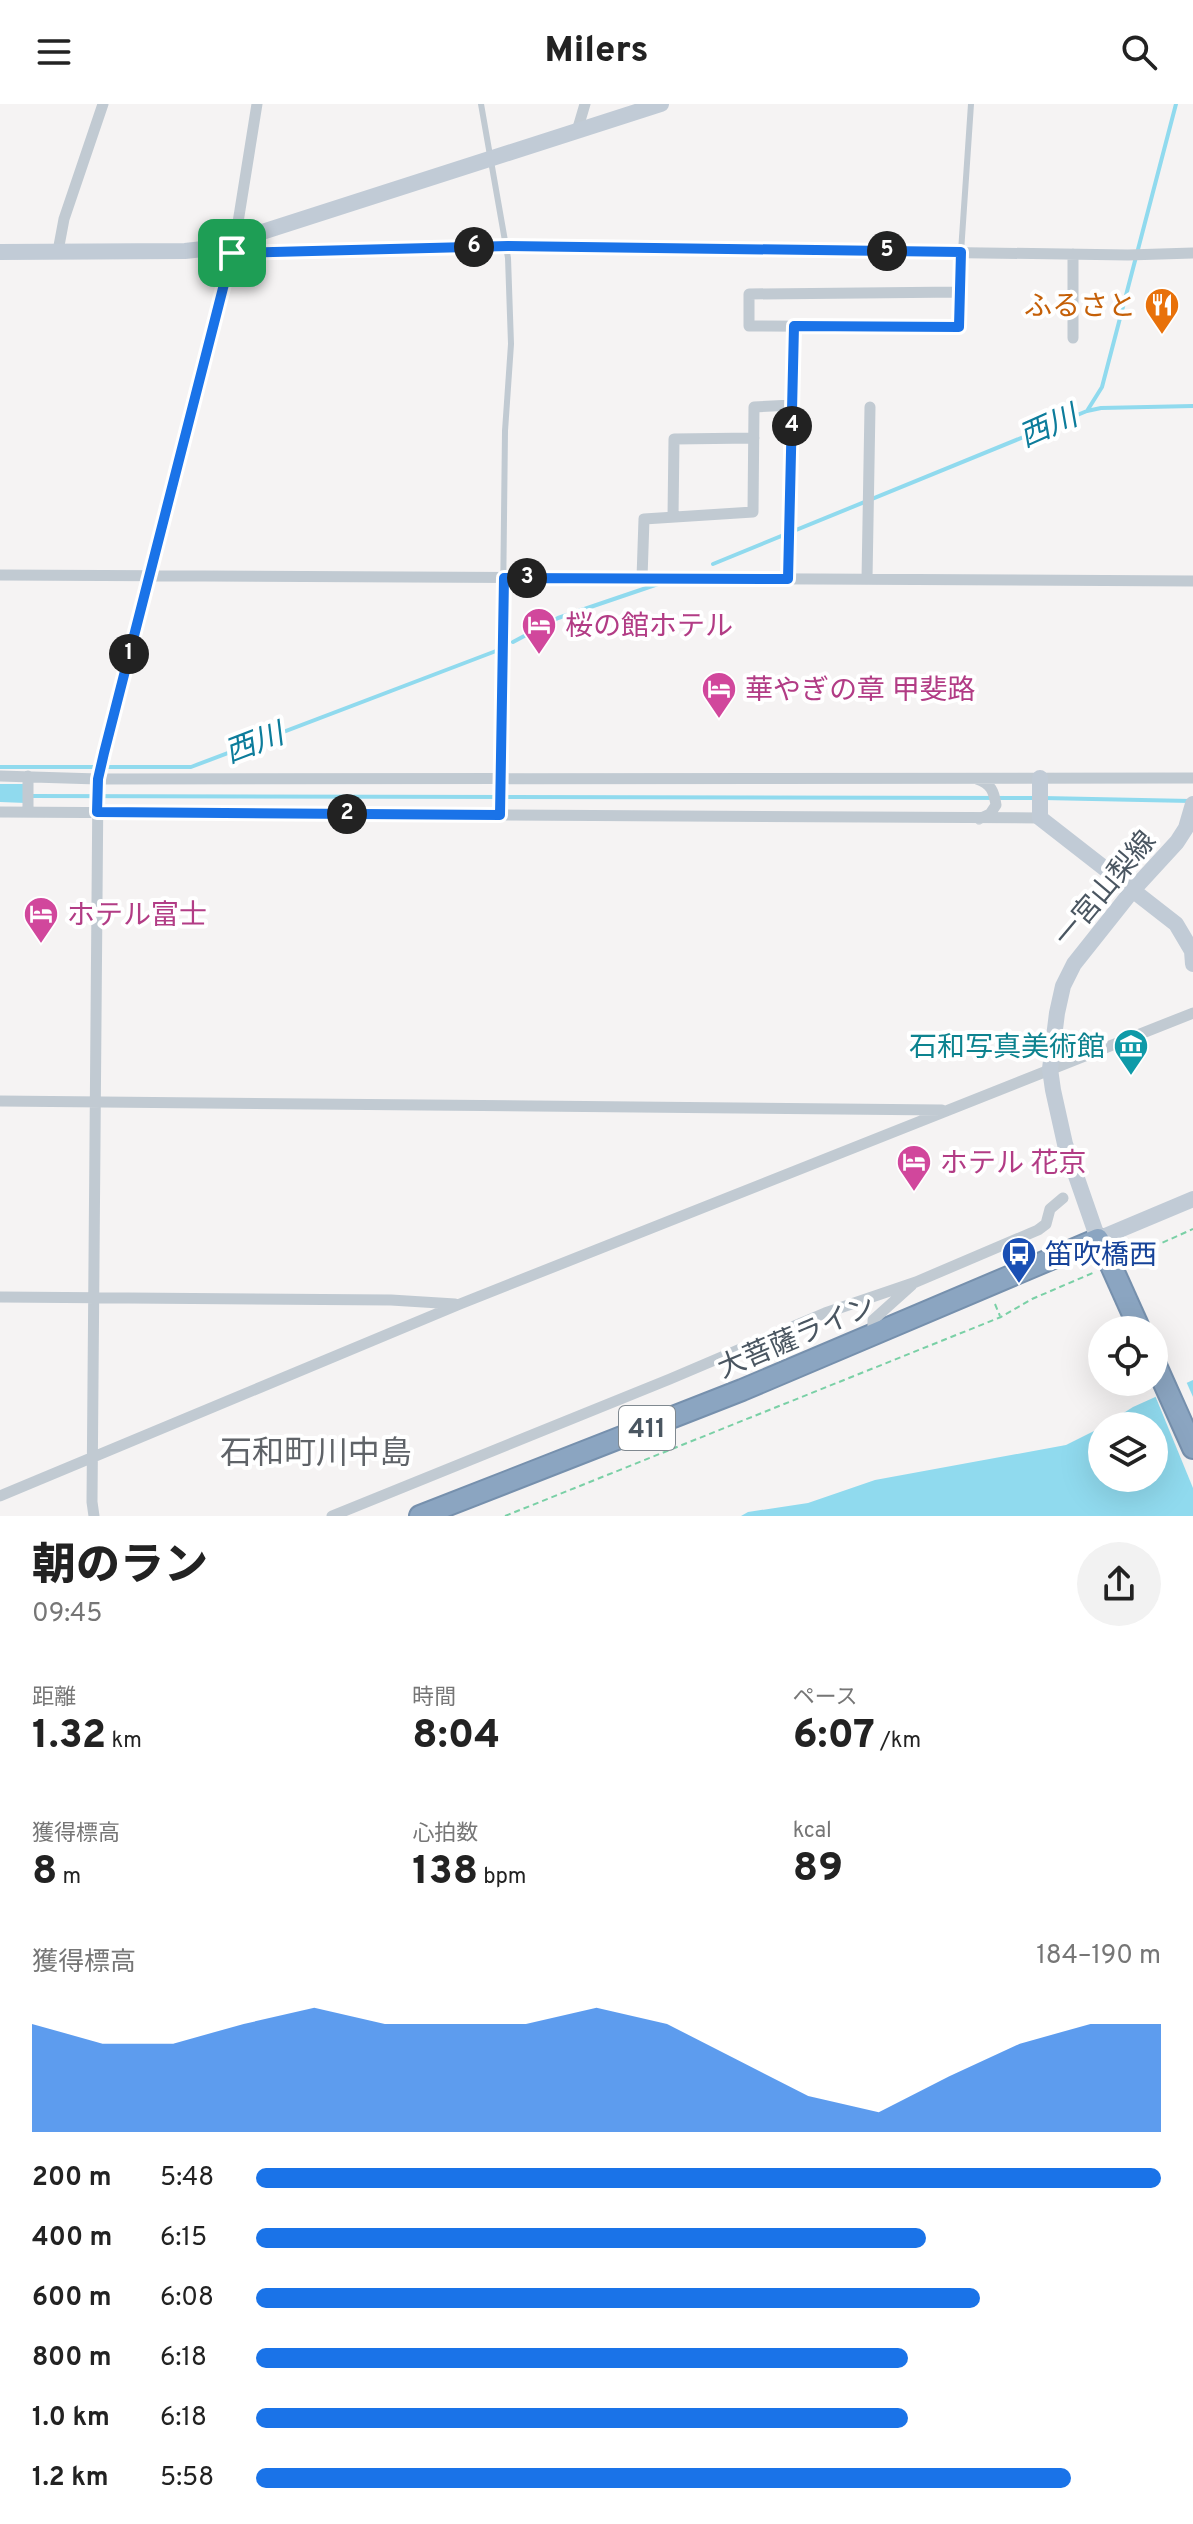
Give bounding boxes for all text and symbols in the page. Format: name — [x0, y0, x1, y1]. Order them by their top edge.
text: Milers — [545, 29, 648, 75]
icon: menu — [32, 30, 76, 74]
icon: search — [1117, 30, 1161, 74]
pin — [198, 219, 266, 287]
pin: 6 — [454, 227, 494, 267]
icon: arrive — [210, 231, 254, 275]
pin: 5 — [867, 231, 907, 271]
text: 6 — [467, 233, 481, 260]
text: 5 — [880, 237, 894, 264]
restaurant icon: ふるさと — [1143, 286, 1181, 336]
place label: ふるさと — [1024, 290, 1136, 326]
water label: 西川 — [1014, 398, 1087, 457]
pin: 4 — [772, 406, 812, 446]
text: 4 — [785, 412, 799, 439]
pin: 3 — [507, 558, 547, 598]
text: 3 — [520, 564, 534, 591]
hotel icon: 桜の館ホテル — [520, 606, 558, 656]
place label: 桜の館ホテル — [565, 610, 733, 646]
pin: 1 — [109, 634, 149, 674]
text: 1 — [125, 640, 133, 667]
hotel icon: 華やぎの章 甲斐路 — [700, 670, 738, 720]
place label: 華やぎの章 甲斐路 — [745, 674, 976, 710]
water label: 西川 — [220, 716, 292, 773]
pin: 2 — [327, 794, 367, 834]
text: 2 — [340, 800, 354, 827]
street label: 一宮山梨線 — [1048, 825, 1165, 955]
hotel icon: ホテル富士 — [22, 895, 60, 945]
place label: ホテル富士 — [67, 899, 207, 935]
museum icon: 石和写真美術館 — [1112, 1027, 1150, 1077]
place label: 石和写真美術館 — [909, 1031, 1105, 1067]
hotel icon: ホテル 花京 — [895, 1143, 933, 1193]
place label: ホテル 花京 — [940, 1147, 1087, 1183]
bus stop icon: 笛吹橋西 — [1000, 1235, 1038, 1285]
place label: 笛吹橋西 — [1045, 1239, 1157, 1275]
street label: 大菩薩ライン — [713, 1289, 882, 1388]
map controls — [1088, 1316, 1168, 1492]
button: locate — [1088, 1316, 1168, 1396]
road number: 411 — [619, 1406, 675, 1450]
button: layers — [1088, 1412, 1168, 1492]
district label: 石和町川中島 — [220, 1435, 412, 1475]
text: 朝のラン — [32, 1540, 208, 1596]
button: share — [1077, 1542, 1161, 1626]
text: 09:45 — [32, 1598, 102, 1631]
text: 距離 — [32, 1685, 76, 1712]
text: 時間 — [412, 1685, 456, 1712]
text: ペース — [793, 1685, 858, 1712]
text: 1.32 — [32, 1712, 106, 1762]
text: 8:04 — [412, 1712, 500, 1762]
text: 6:07 — [793, 1712, 875, 1762]
text: km — [106, 1728, 142, 1755]
text: /km — [875, 1728, 921, 1755]
text: kcal — [793, 1818, 832, 1845]
text: 獲得標高 — [32, 1821, 120, 1848]
text: 心拍数 — [412, 1821, 478, 1848]
text: 89 — [793, 1845, 843, 1895]
text: 8 — [32, 1848, 57, 1898]
text: 138 — [412, 1848, 478, 1898]
text: m — [57, 1864, 81, 1891]
text: bpm — [478, 1864, 526, 1891]
text: 184–190 m — [1036, 1940, 1161, 1973]
text: 獲得標高 — [32, 1947, 136, 1980]
text: 200 m — [32, 2162, 111, 2195]
text: 5:48 — [160, 2162, 214, 2195]
text: 400 m — [32, 2222, 112, 2255]
text: 6:15 — [160, 2222, 207, 2255]
text: 600 m — [32, 2282, 112, 2315]
text: 6:08 — [160, 2282, 214, 2315]
text: 800 m — [32, 2342, 112, 2375]
text: 6:18 — [160, 2342, 207, 2375]
text: 1.0 km — [32, 2402, 110, 2435]
text: 6:18 — [160, 2402, 207, 2435]
text: 1.2 km — [32, 2462, 109, 2495]
text: 5:58 — [160, 2462, 214, 2495]

